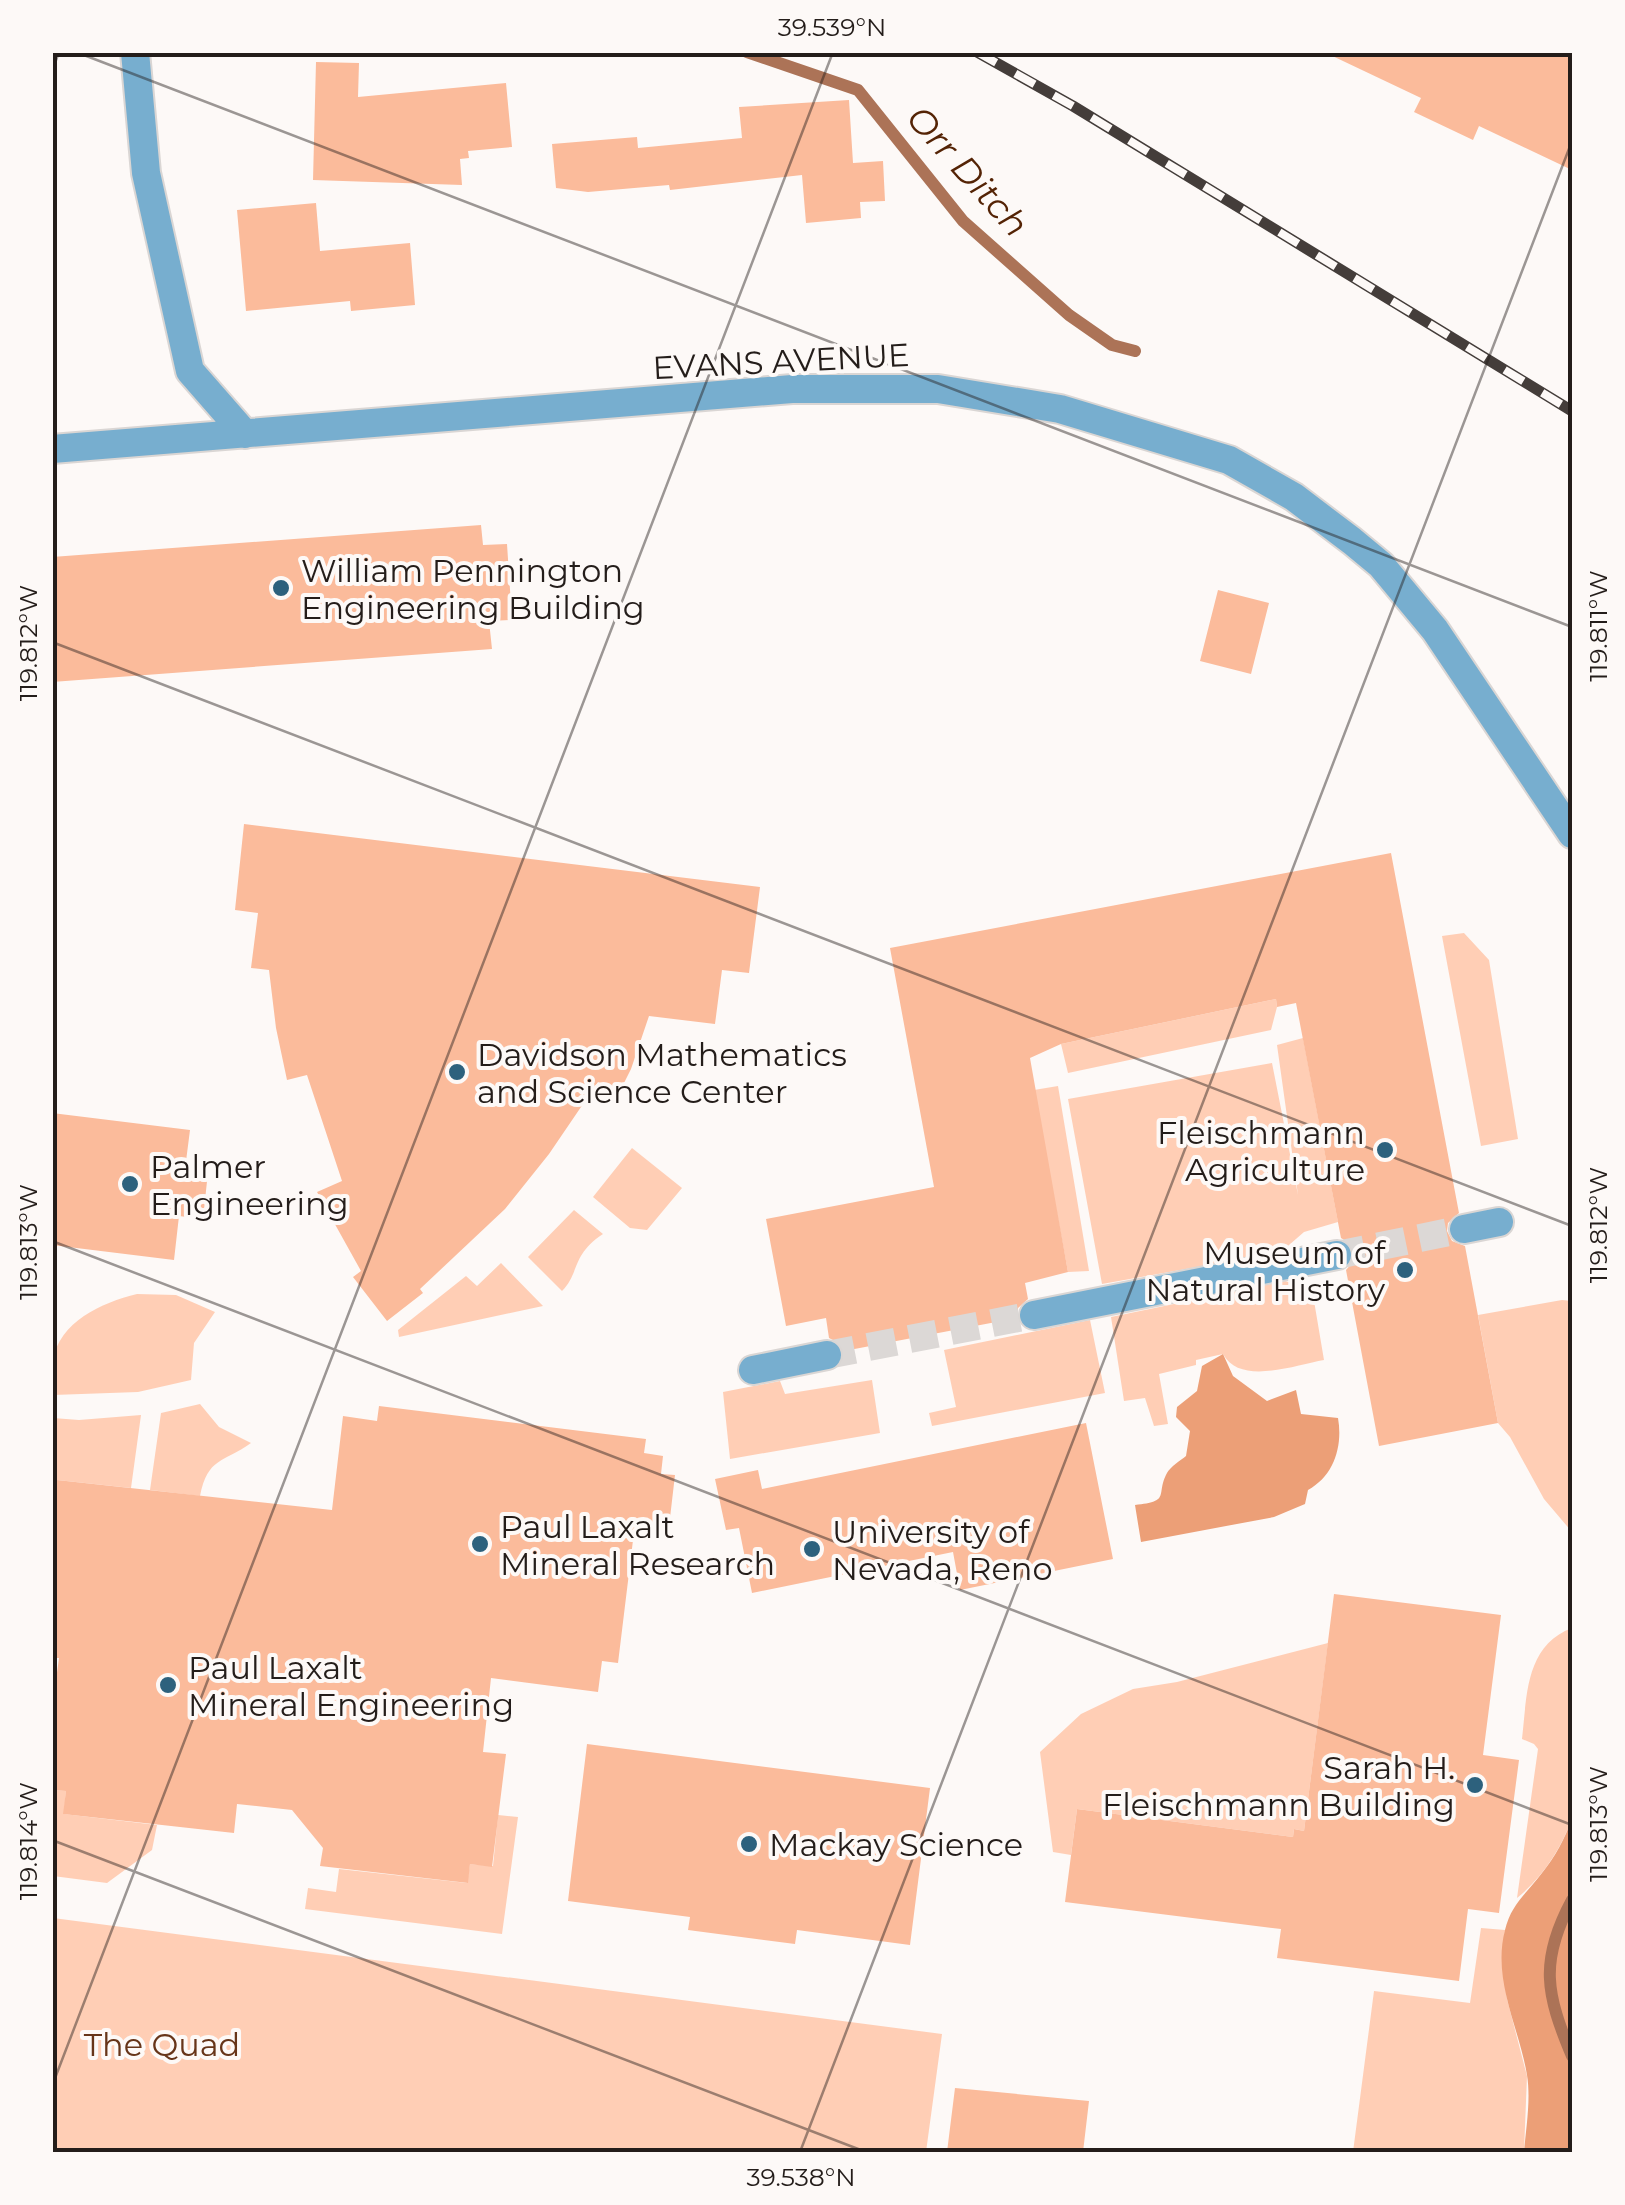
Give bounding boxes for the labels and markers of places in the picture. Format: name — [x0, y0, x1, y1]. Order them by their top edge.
place label: William Pennington Engineering Building — [301, 551, 645, 627]
marker: William Pennington Engineering Building — [270, 577, 292, 599]
place label: Davidson Mathematics and Science Center — [477, 1035, 847, 1111]
marker: Davidson Mathematics and Science Center — [446, 1061, 468, 1083]
place label: Fleischmann Agriculture — [1157, 1113, 1365, 1189]
marker: Fleischmann Agriculture — [1374, 1139, 1396, 1161]
place label: Palmer Engineering — [150, 1147, 349, 1223]
marker: Palmer Engineering — [119, 1173, 141, 1195]
place label: Museum of Natural History — [1146, 1233, 1386, 1309]
marker: Museum of Natural History — [1394, 1259, 1416, 1281]
place label: Paul Laxalt Mineral Research — [500, 1507, 775, 1583]
place label: University of Nevada, Reno — [832, 1512, 1053, 1588]
marker: Paul Laxalt Mineral Research — [469, 1533, 491, 1555]
marker: University of Nevada, Reno — [801, 1538, 823, 1560]
place label: Paul Laxalt Mineral Engineering — [188, 1648, 514, 1724]
marker: Paul Laxalt Mineral Engineering — [157, 1674, 179, 1696]
place label: Sarah H. Fleischmann Building — [1102, 1748, 1455, 1824]
marker: Sarah H. Fleischmann Building — [1464, 1774, 1486, 1796]
place label: Mackay Science — [769, 1825, 1023, 1864]
marker: Mackay Science — [738, 1833, 760, 1855]

